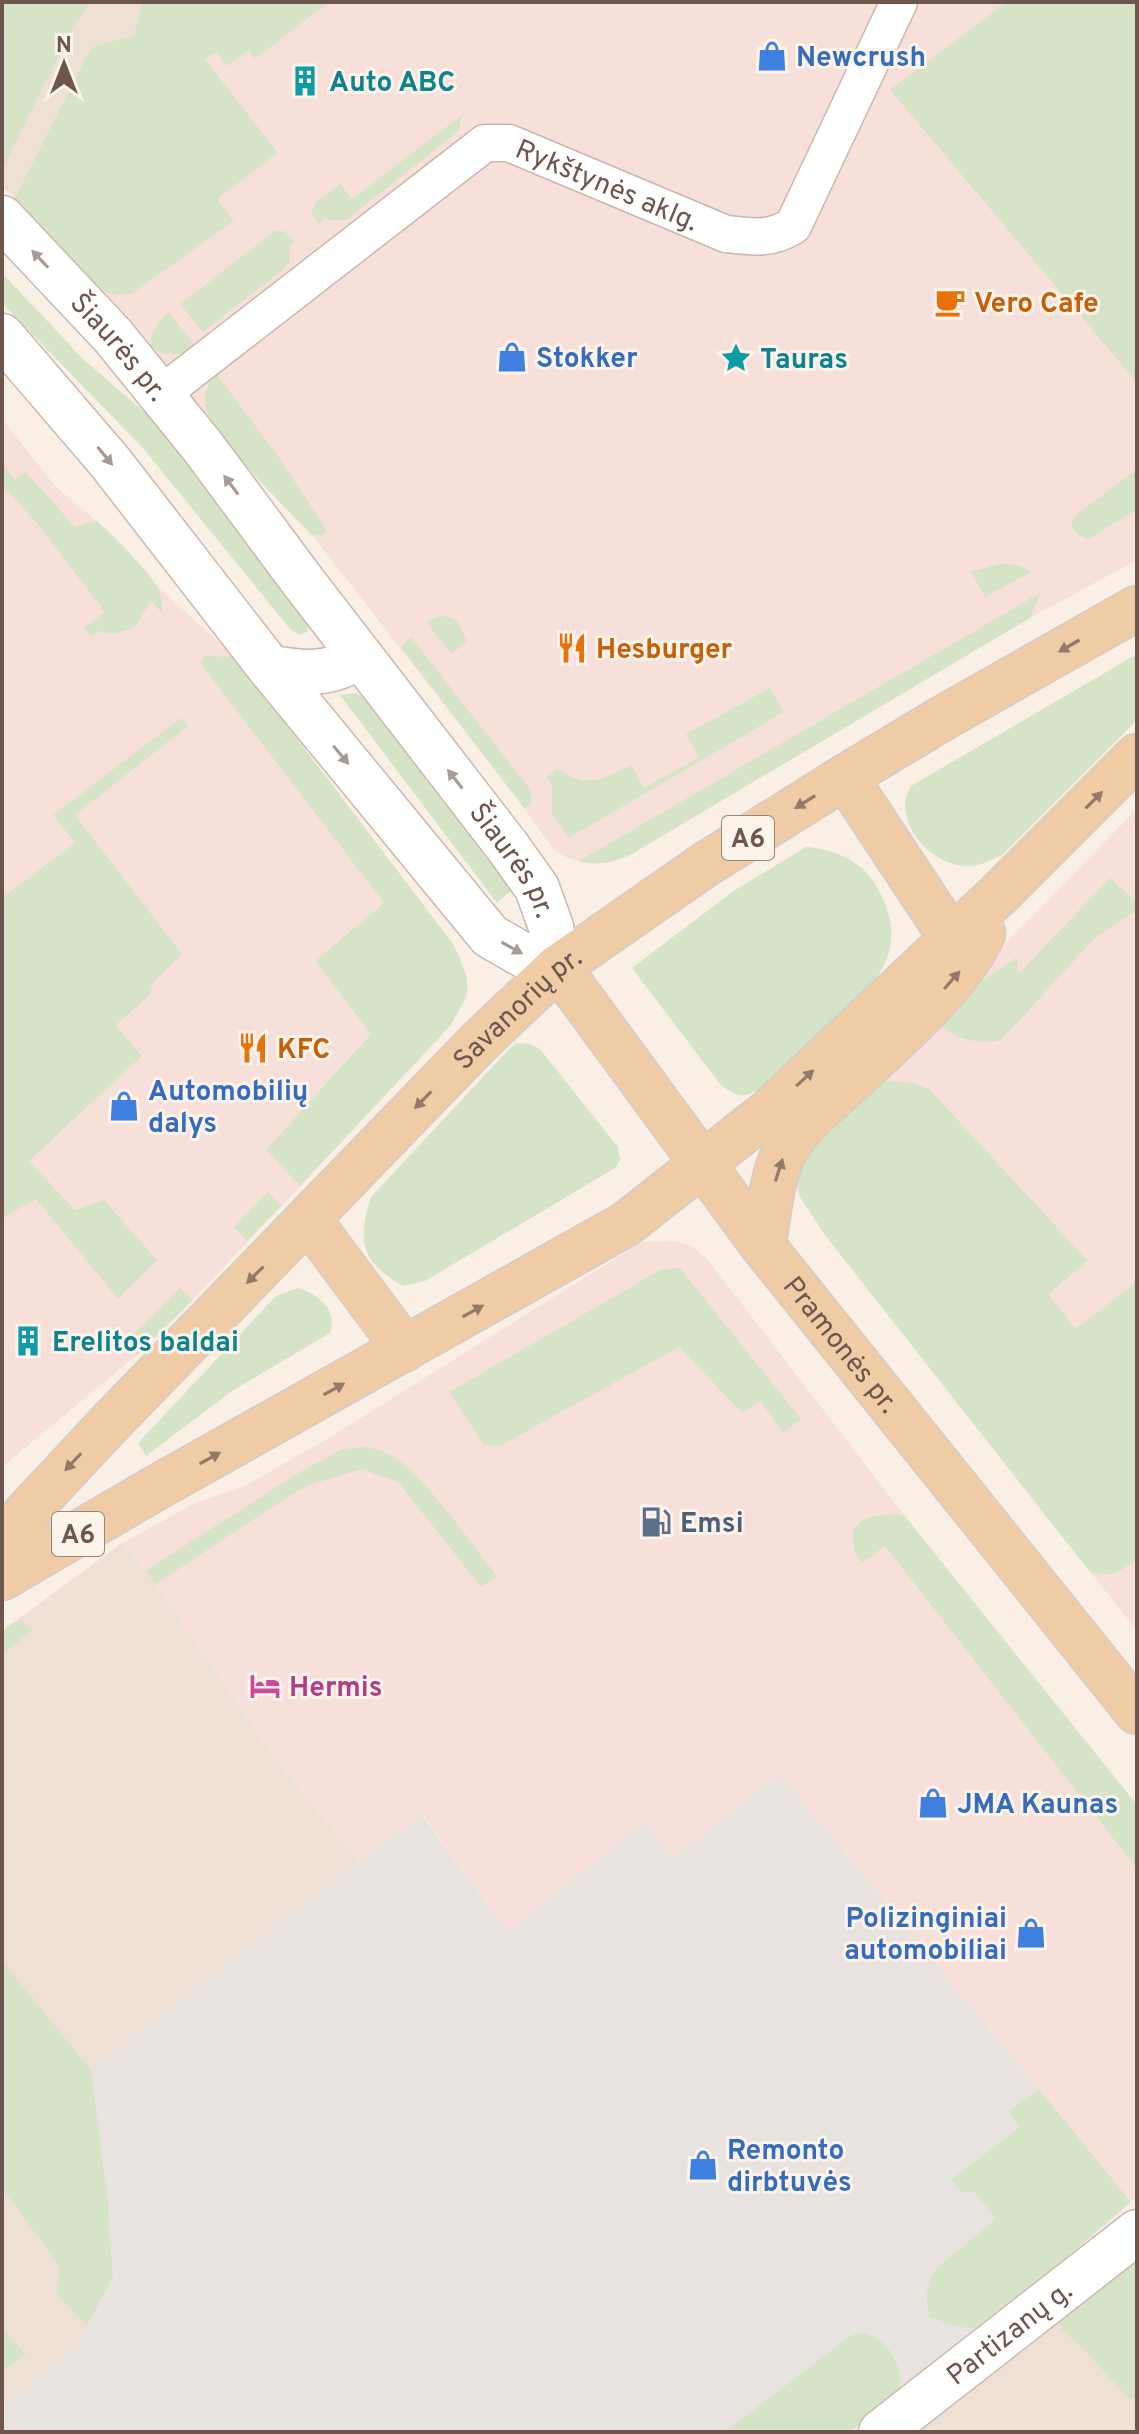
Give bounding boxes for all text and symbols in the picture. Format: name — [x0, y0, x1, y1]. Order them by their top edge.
north arrow — [24, 24, 104, 104]
text: N — [56, 33, 72, 60]
shop icon: Newcrush — [755, 39, 789, 73]
place label: Newcrush — [796, 41, 926, 77]
building icon: Auto ABC — [288, 64, 322, 98]
place label: Auto ABC — [329, 66, 455, 102]
street label: Rykštynės aklg. — [509, 133, 703, 241]
one-way arrow — [31, 249, 49, 268]
street label: Šiaurės pr. — [61, 285, 174, 410]
cafe icon: Vero Cafe — [933, 285, 967, 319]
place label: Vero Cafe — [974, 287, 1099, 323]
shop icon: Stokker — [495, 340, 529, 374]
place icon: Tauras — [719, 341, 753, 375]
place label: Stokker — [536, 342, 638, 378]
place label: Tauras — [760, 343, 848, 379]
one-way arrow — [96, 446, 113, 466]
one-way arrow — [224, 475, 239, 496]
restaurant icon: Hesburger — [555, 631, 589, 665]
place label: Hesburger — [596, 633, 733, 669]
one-way arrow — [1057, 639, 1080, 653]
one-way arrow — [332, 744, 349, 764]
one-way arrow — [448, 769, 464, 789]
one-way arrow — [1084, 791, 1103, 810]
one-way arrow — [794, 795, 816, 809]
street label: Šiaurės pr. — [459, 796, 561, 923]
road number: A6 — [722, 816, 774, 860]
street label: Savanorių pr. — [447, 941, 590, 1079]
one-way arrow — [501, 941, 523, 955]
one-way arrow — [943, 970, 960, 990]
restaurant icon: KFC — [236, 1031, 270, 1065]
place label: KFC — [277, 1033, 330, 1069]
one-way arrow — [795, 1069, 814, 1087]
place label: Automobilių dalys — [148, 1075, 308, 1143]
shop icon: Automobilių dalys — [107, 1089, 141, 1123]
one-way arrow — [414, 1091, 432, 1110]
one-way arrow — [773, 1158, 785, 1182]
one-way arrow — [246, 1265, 264, 1284]
street label: Pramonės pr. — [774, 1270, 905, 1422]
one-way arrow — [462, 1304, 484, 1318]
building icon: Erelitos baldai — [11, 1324, 45, 1358]
place label: Erelitos baldai — [52, 1326, 239, 1362]
one-way arrow — [323, 1382, 345, 1396]
one-way arrow — [199, 1451, 221, 1465]
one-way arrow — [65, 1452, 83, 1471]
fuel station icon: Emsi — [639, 1505, 673, 1539]
place label: Emsi — [680, 1507, 744, 1543]
road number: A6 — [52, 1512, 104, 1556]
hotel icon: Hermis — [248, 1669, 282, 1703]
place label: Hermis — [289, 1671, 382, 1707]
shop icon: JMA Kaunas — [916, 1786, 950, 1820]
place label: JMA Kaunas — [957, 1788, 1118, 1824]
place label: Polizinginiai automobiliai — [844, 1902, 1007, 1970]
shop icon: Polizinginiai automobiliai — [1014, 1916, 1048, 1950]
place label: Remonto dirbtuvės — [727, 2134, 852, 2202]
shop icon: Remonto dirbtuvės — [686, 2148, 720, 2182]
street label: Partizanų g. — [940, 2274, 1081, 2395]

